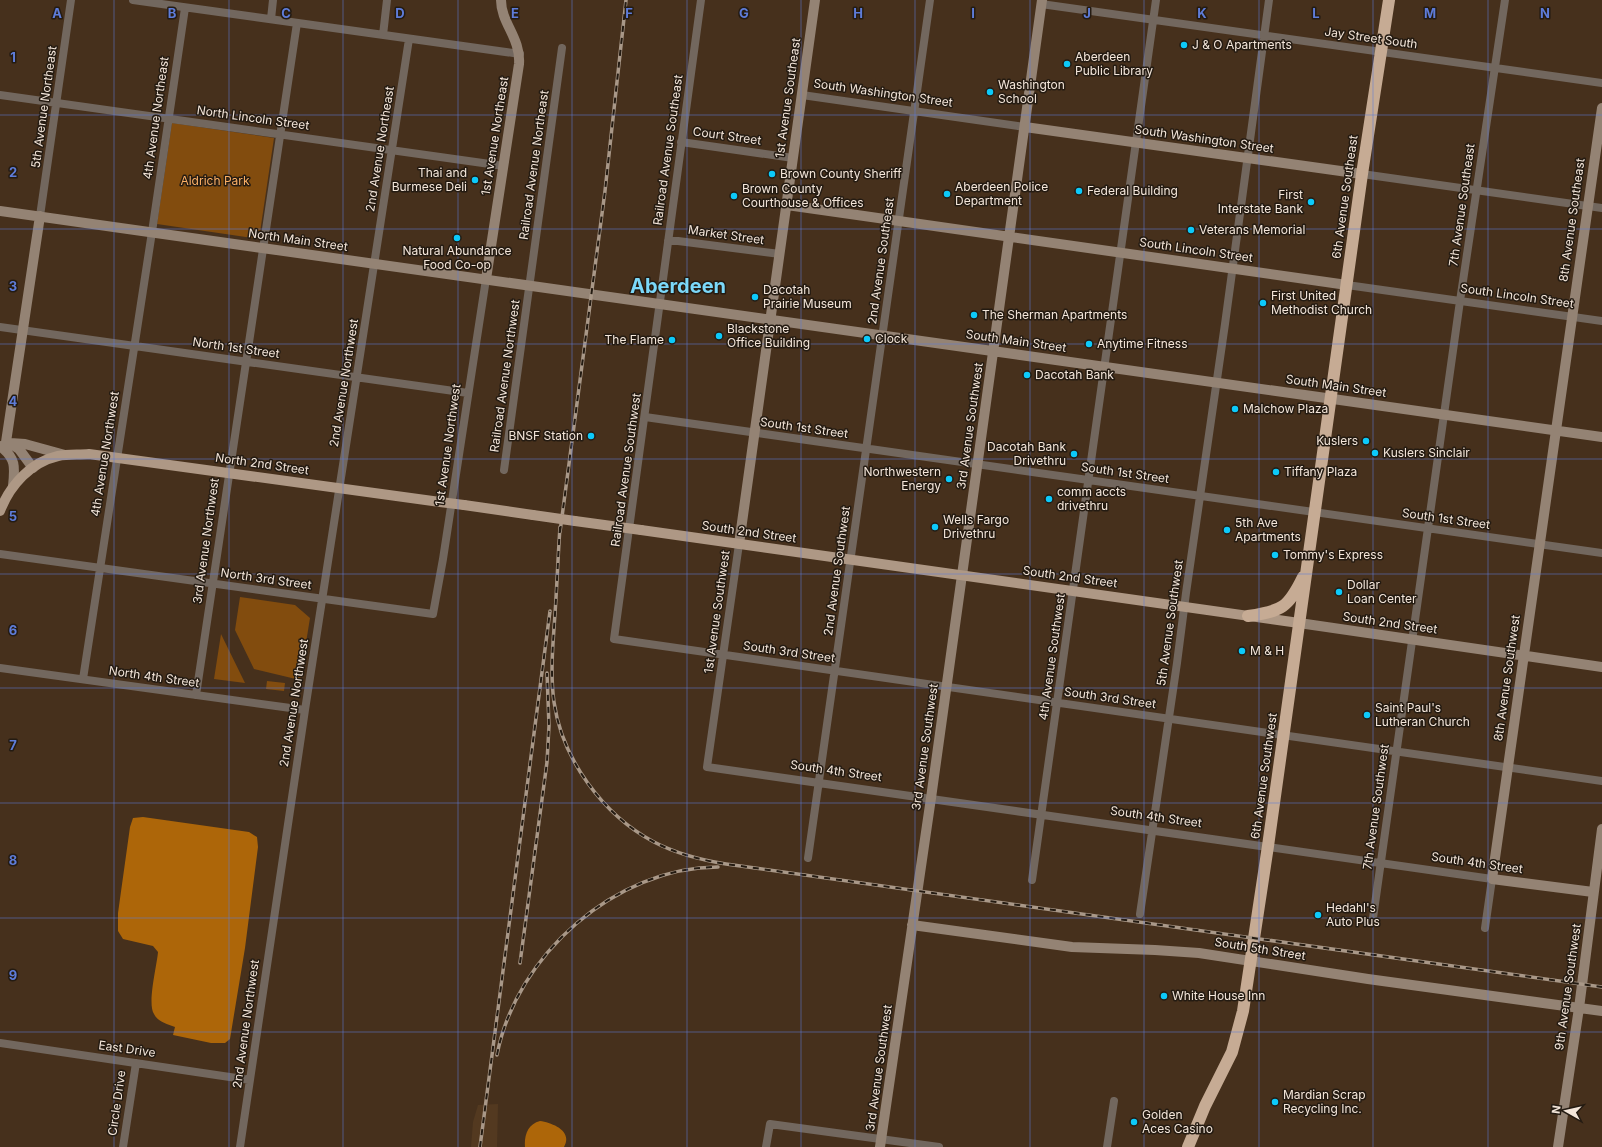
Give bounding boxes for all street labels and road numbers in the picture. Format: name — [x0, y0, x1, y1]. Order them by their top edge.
street label: Jay Street South — [1324, 24, 1419, 51]
street label: 1st Avenue Southeast — [772, 37, 803, 159]
street label: 5th Avenue Northeast — [27, 45, 60, 169]
street label: 4th Avenue Northeast — [139, 56, 172, 180]
street label: Railroad Avenue Southeast — [650, 74, 686, 226]
street label: 1st Avenue Northeast — [478, 75, 511, 196]
street label: South Washington Street — [812, 75, 954, 110]
street label: 2nd Avenue Northeast — [362, 85, 397, 213]
street label: Railroad Avenue Northeast — [516, 89, 551, 241]
street label: North Lincoln Street — [196, 102, 310, 133]
street label: South Washington Street — [1133, 121, 1275, 156]
street label: Court Street — [692, 123, 762, 148]
street label: 6th Avenue Southeast — [1328, 134, 1361, 260]
street label: 7th Avenue Southeast — [1445, 142, 1478, 267]
street label: 8th Avenue Southeast — [1555, 157, 1588, 283]
street label: 2nd Avenue Southeast — [864, 197, 897, 325]
street label: Market Street — [687, 222, 765, 247]
street label: North Main Street — [247, 225, 349, 254]
street label: South Lincoln Street — [1138, 234, 1254, 265]
street label: South Lincoln Street — [1459, 280, 1575, 311]
street label: Railroad Avenue Northwest — [486, 299, 523, 453]
street label: 2nd Avenue Northwest — [326, 318, 361, 448]
street label: South Main Street — [965, 326, 1067, 355]
street label: North 1st Street — [192, 334, 281, 361]
street label: 3rd Avenue Southwest — [953, 362, 986, 490]
street label: South Main Street — [1285, 371, 1387, 400]
street label: 1st Avenue Northwest — [432, 383, 463, 507]
street label: 4th Avenue Northwest — [87, 390, 122, 518]
street label: Railroad Avenue Southwest — [607, 392, 644, 548]
street label: South 1st Street — [759, 414, 849, 441]
street label: North 2nd Street — [214, 450, 310, 478]
street label: South 1st Street — [1080, 459, 1170, 486]
street label: 3rd Avenue Northwest — [189, 477, 222, 605]
street label: 2nd Avenue Southwest — [820, 505, 853, 637]
street label: South 1st Street — [1401, 505, 1491, 532]
street label: South 2nd Street — [701, 517, 797, 546]
street label: 1st Avenue Southwest — [700, 549, 733, 674]
street label: 5th Avenue Southwest — [1153, 559, 1186, 687]
street label: South 2nd Street — [1022, 562, 1118, 591]
street label: North 3rd Street — [220, 565, 313, 592]
street label: 4th Avenue Southwest — [1035, 593, 1068, 721]
street label: South 2nd Street — [1342, 608, 1438, 637]
street label: 8th Avenue Southwest — [1490, 614, 1523, 742]
street label: 2nd Avenue Northwest — [276, 638, 311, 768]
street label: South 3rd Street — [742, 638, 836, 665]
street label: North 4th Street — [108, 663, 200, 690]
street label: 3rd Avenue Southwest — [908, 683, 941, 811]
street label: South 3rd Street — [1063, 684, 1157, 711]
street label: 6th Avenue Southwest — [1247, 712, 1280, 840]
street label: 7th Avenue Southwest — [1359, 743, 1392, 871]
street label: South 4th Street — [789, 757, 883, 784]
street label: South 4th Street — [1109, 803, 1203, 830]
street label: South 4th Street — [1430, 849, 1524, 876]
street label: 9th Avenue Southwest — [1551, 923, 1584, 1051]
street label: South 5th Street — [1213, 934, 1307, 963]
street label: 2nd Avenue Northwest — [229, 959, 262, 1089]
street label: 3rd Avenue Southwest — [862, 1004, 895, 1132]
street label: East Drive — [98, 1037, 157, 1060]
street label: Circle Drive — [104, 1069, 129, 1137]

